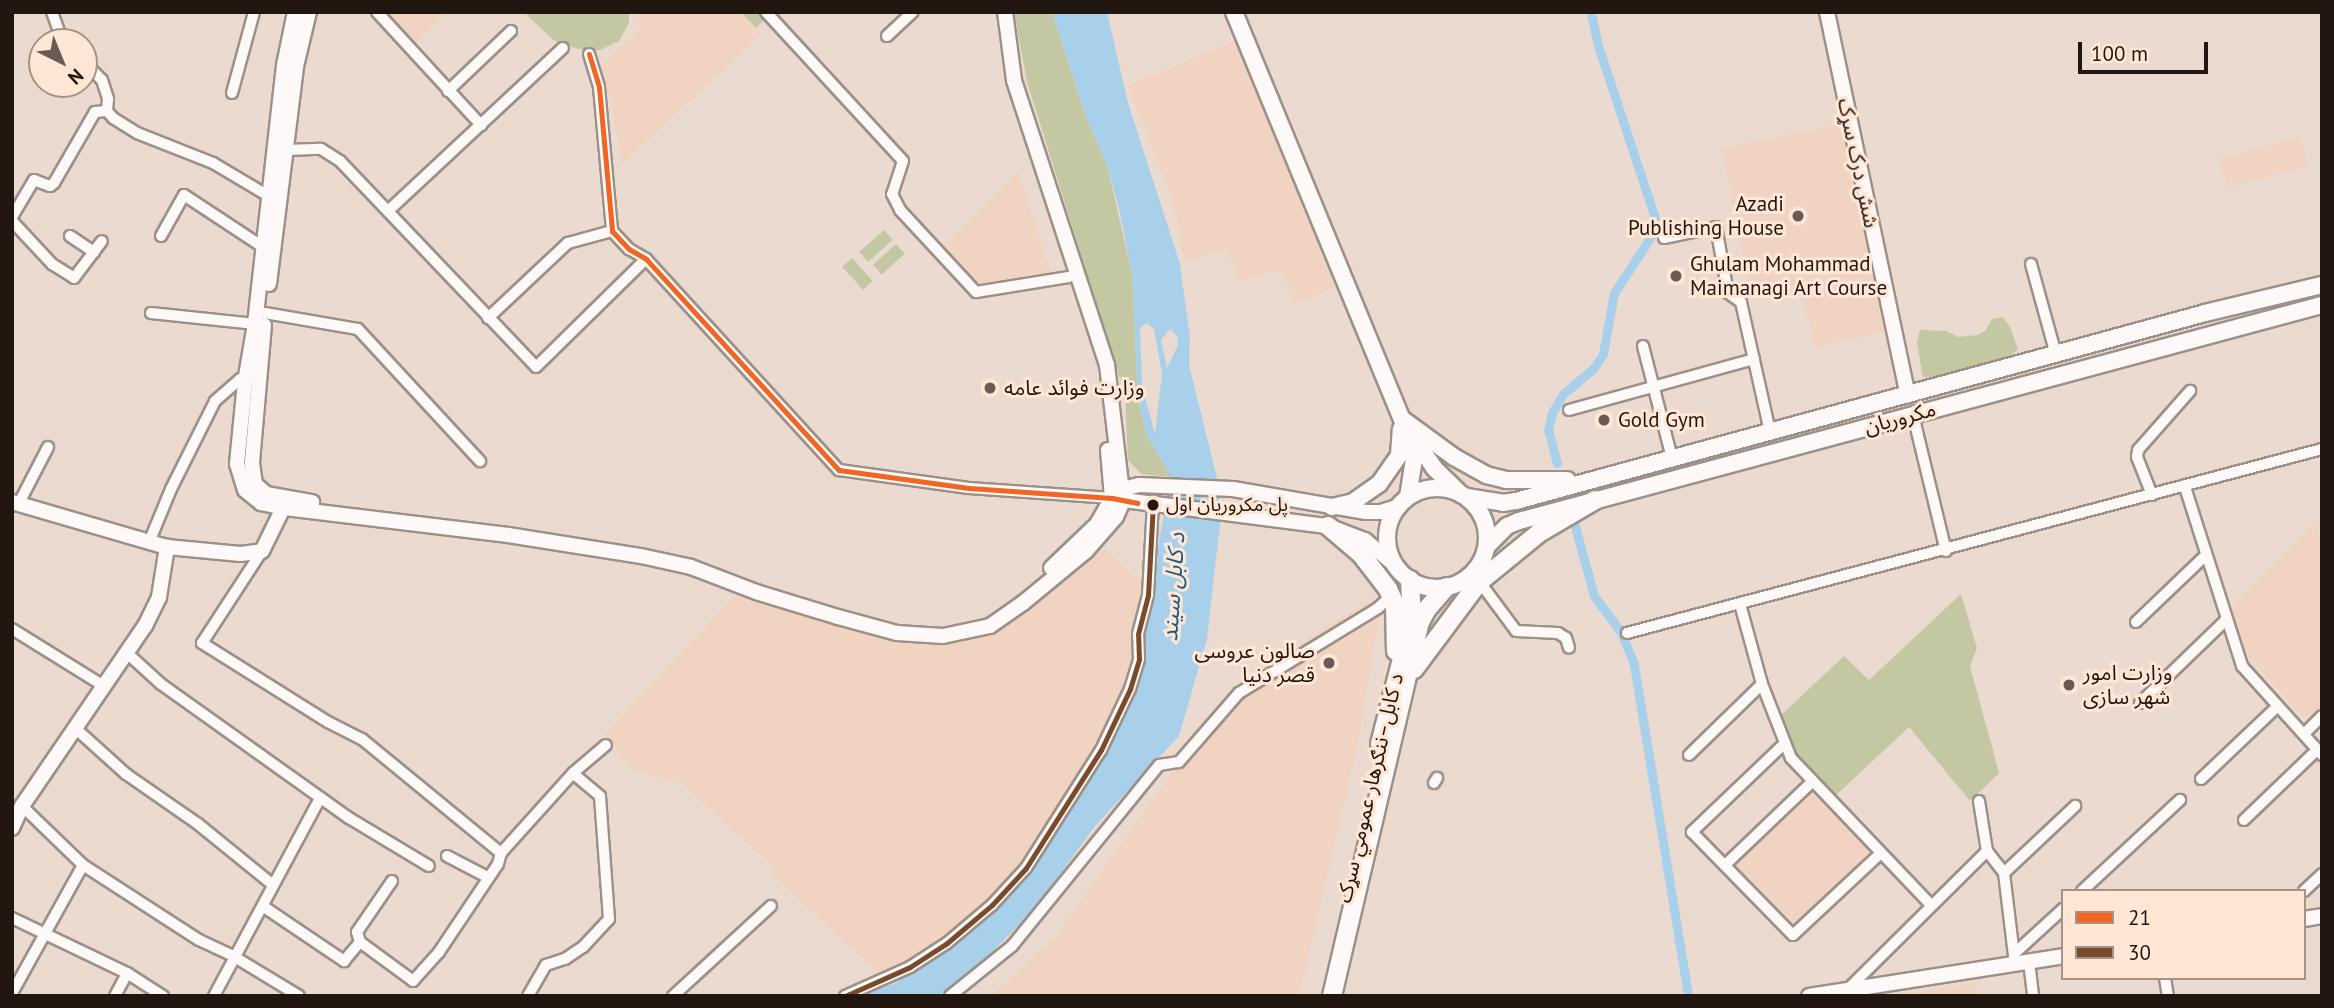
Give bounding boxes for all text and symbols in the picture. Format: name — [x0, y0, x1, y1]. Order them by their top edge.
north arrow — [28, 28, 98, 98]
scale bar — [2082, 28, 2212, 72]
text: 100 m — [2091, 40, 2148, 67]
text: N — [63, 64, 89, 90]
street label: شش درک سړک — [1832, 96, 1884, 230]
place label: Azadi Publishing House — [1628, 191, 1784, 241]
marker: Azadi Publishing House — [1790, 208, 1806, 224]
place label: Ghulam Mohammad Maimanagi Art Course — [1690, 251, 1888, 301]
marker: Ghulam Mohammad Maimanagi Art Course — [1668, 268, 1684, 284]
place label: وزارت فوائد عامه — [1004, 375, 1144, 401]
marker: وزارت فوائد عامه — [982, 380, 998, 396]
street label: مکروریان — [1861, 396, 1939, 440]
place label: Gold Gym — [1618, 407, 1705, 433]
marker: Gold Gym — [1596, 412, 1612, 428]
place label: پل مکروریان اول — [1166, 494, 1288, 516]
marker: پل مکروریان اول — [1146, 498, 1160, 512]
water label: د کابل سيند — [1155, 532, 1191, 642]
place label: صالون عروسی قصر دنیا — [1194, 638, 1315, 688]
marker: صالون عروسی قصر دنیا — [1321, 655, 1337, 671]
place label: وزارت امور شهر سازی — [2083, 660, 2172, 710]
street label: د کابل–ننګرهار عمومي سړک — [1331, 671, 1409, 905]
marker: وزارت امور شهر سازی — [2061, 677, 2077, 693]
legend — [2061, 889, 2306, 980]
text: 21 — [2128, 904, 2151, 931]
text: 30 — [2128, 939, 2151, 966]

